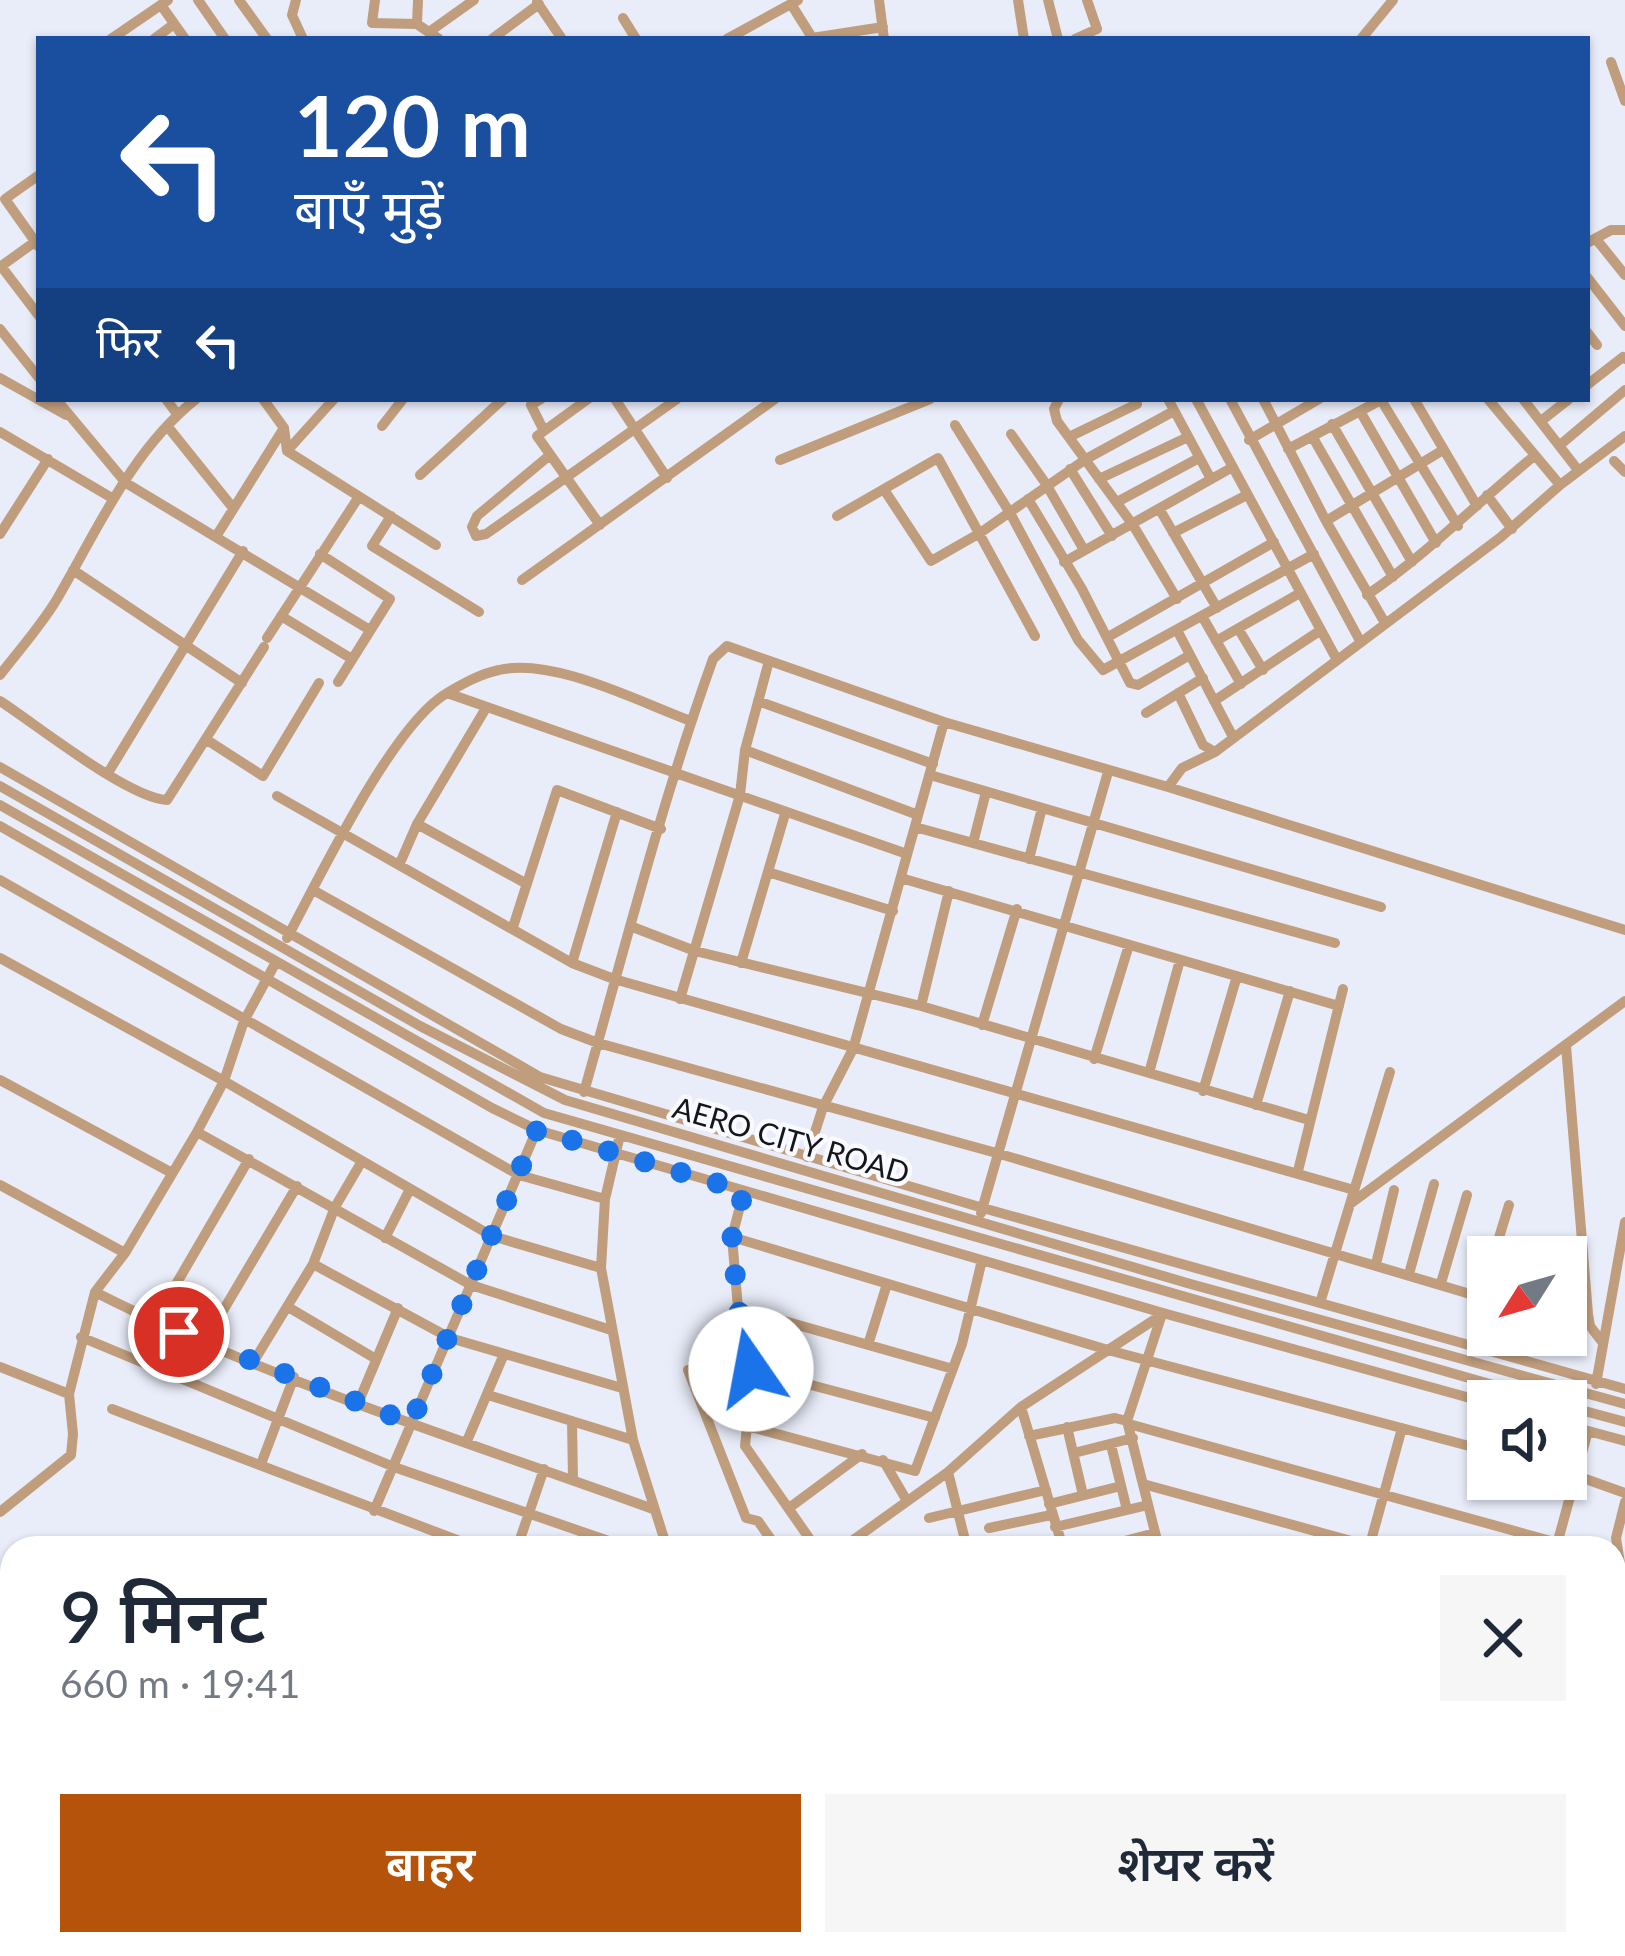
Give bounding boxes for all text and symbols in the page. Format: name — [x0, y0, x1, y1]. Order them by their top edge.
text: 120 m — [294, 74, 531, 175]
icon: left — [96, 84, 252, 240]
text: बाएँ मुड़ें — [294, 176, 444, 241]
icon: left — [185, 312, 251, 378]
text: फिर — [96, 314, 161, 368]
street label: AERO CITY ROAD — [669, 1088, 914, 1190]
north arrow — [1467, 1236, 1587, 1356]
map controls — [1467, 1236, 1587, 1500]
pin — [128, 1281, 230, 1383]
icon: arrive — [146, 1299, 212, 1365]
position arrow — [688, 1306, 814, 1432]
button: sound — [1467, 1380, 1587, 1500]
text: 9 मिनट — [60, 1572, 266, 1658]
button: close — [1440, 1575, 1566, 1701]
text: 660 m · 19:41 — [60, 1660, 300, 1706]
button: बाहर — [60, 1794, 801, 1932]
button: शेयर करें — [825, 1794, 1566, 1932]

